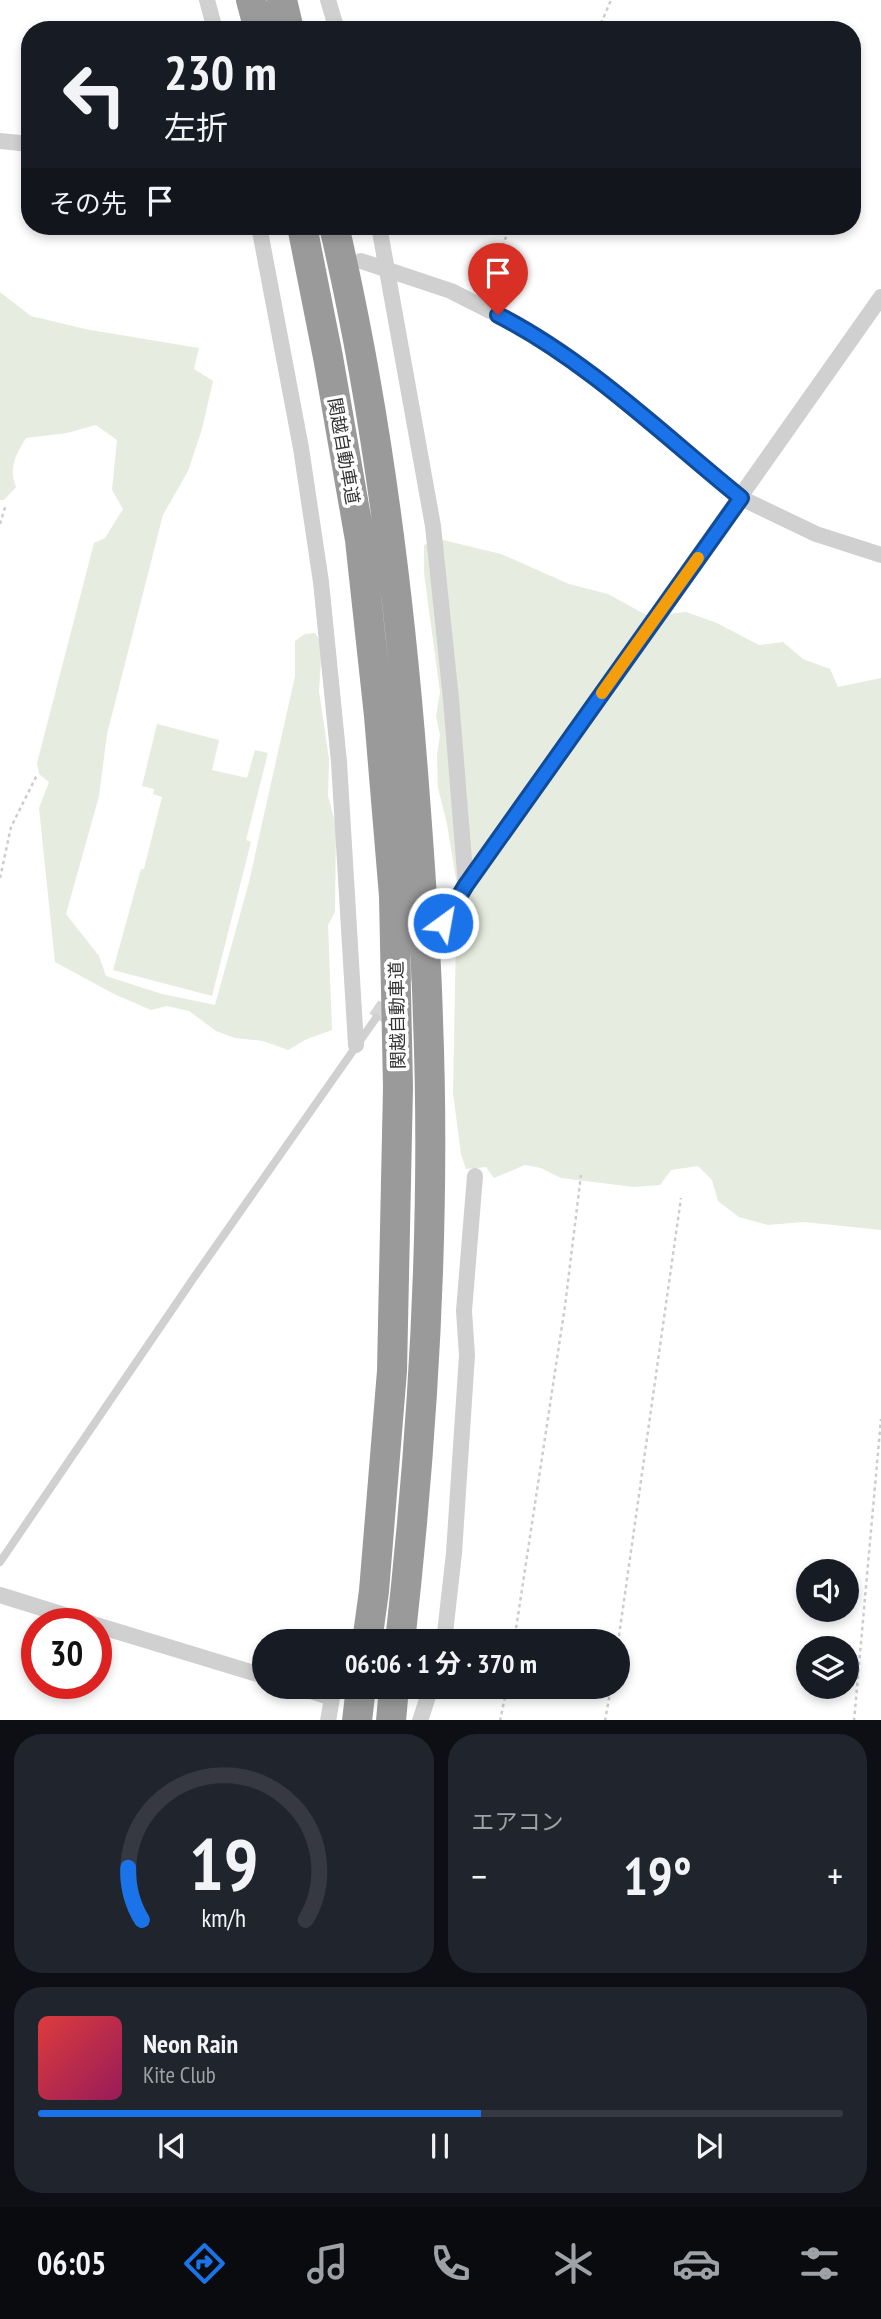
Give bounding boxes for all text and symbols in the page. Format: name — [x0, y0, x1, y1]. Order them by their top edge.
text: 230 m — [164, 40, 277, 104]
icon: left — [49, 49, 140, 140]
text: 左折 — [164, 106, 228, 148]
icon: arrive — [141, 182, 179, 220]
text: その先 — [49, 187, 127, 220]
pin — [468, 243, 528, 315]
icon: arrive — [479, 254, 517, 292]
street label: 関越自動車道 — [323, 396, 365, 506]
position arrow — [406, 886, 480, 960]
street label: 関越自動車道 — [385, 961, 409, 1069]
map controls — [796, 1559, 859, 1699]
button: sound — [796, 1559, 859, 1622]
speed limit sign: 30 — [21, 1608, 112, 1699]
button: layers — [796, 1636, 859, 1699]
text: 06:06 · 1 分 · 370 m — [345, 1647, 537, 1680]
text: エアコン — [472, 1807, 564, 1836]
text: 19 — [189, 1816, 259, 1910]
text: 19° — [623, 1842, 692, 1909]
text: − — [472, 1851, 487, 1900]
text: + — [827, 1851, 843, 1900]
text: km/h — [202, 1901, 246, 1933]
text: Neon Rain — [143, 2027, 238, 2060]
text: Kite Club — [143, 2060, 216, 2089]
icon: previous — [153, 2127, 191, 2165]
icon: pause — [421, 2127, 459, 2165]
icon: next — [690, 2127, 728, 2165]
icon: directions — [180, 2239, 229, 2288]
icon: music — [303, 2239, 352, 2288]
icon: phone — [426, 2239, 475, 2288]
icon: climate — [549, 2239, 598, 2288]
icon: car — [672, 2239, 721, 2288]
icon: filters — [795, 2239, 844, 2288]
text: 06:05 — [37, 2242, 106, 2284]

